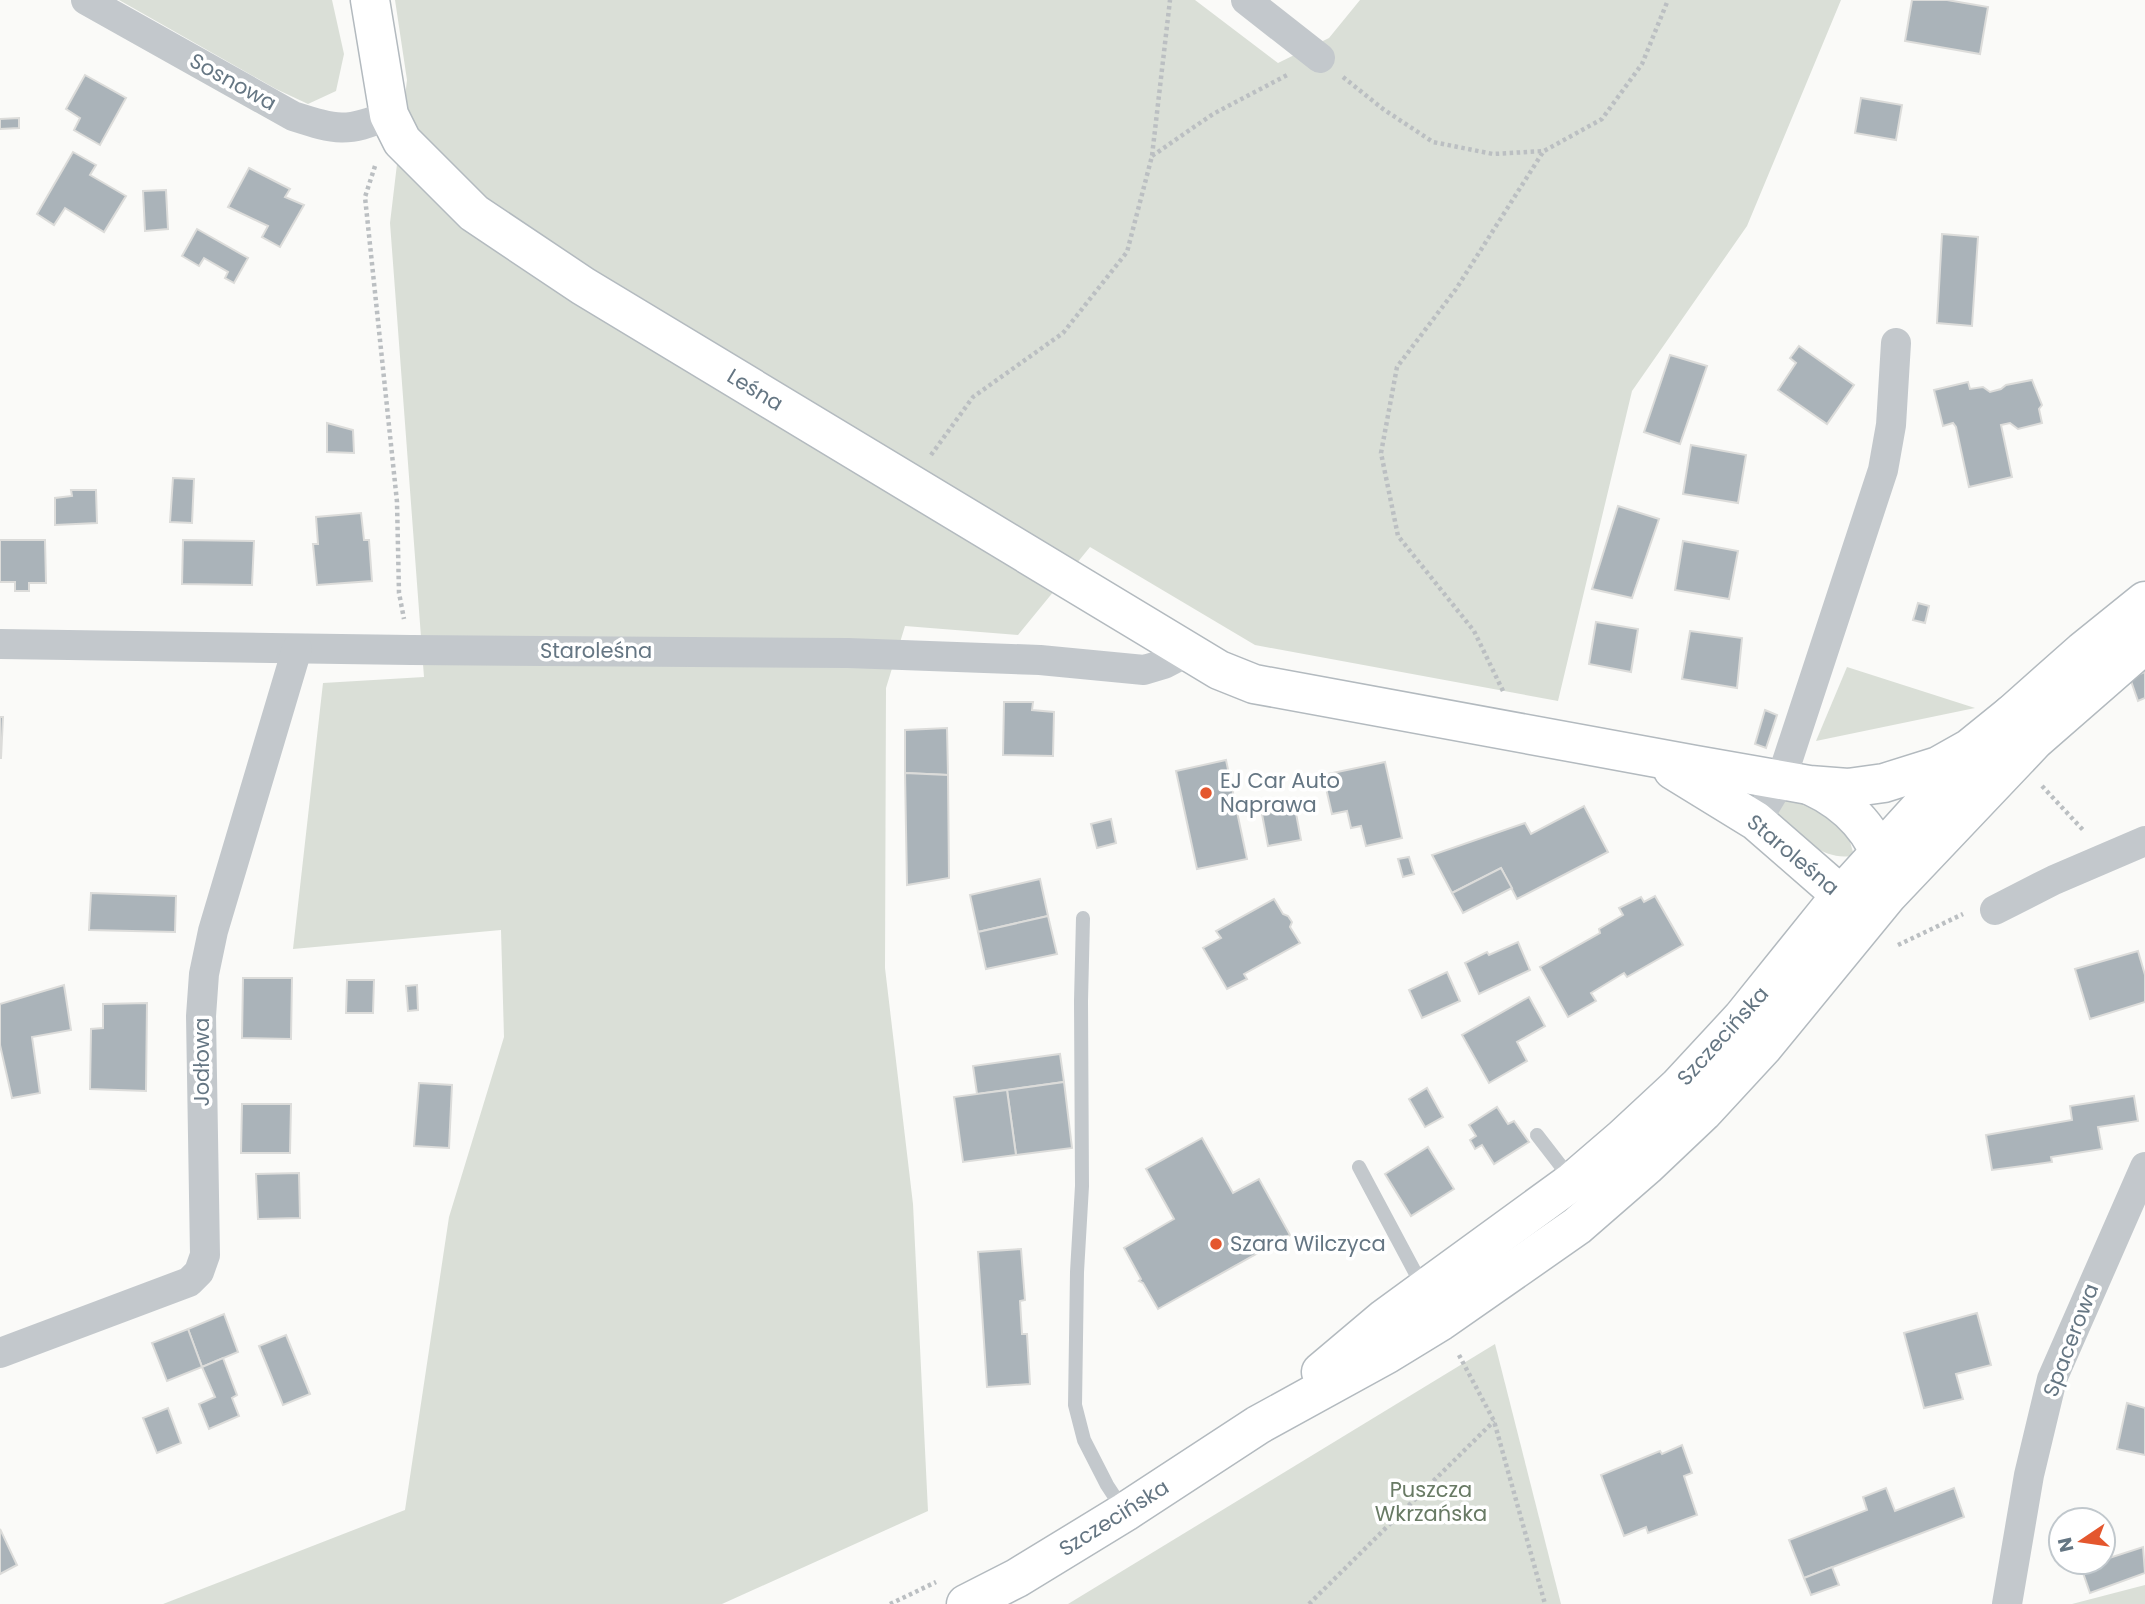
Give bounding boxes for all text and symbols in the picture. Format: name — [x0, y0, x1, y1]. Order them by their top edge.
street label: Sosnowa — [185, 46, 282, 117]
street label: Leśna — [722, 362, 789, 418]
street label: Staroleśna — [540, 636, 652, 665]
place label: EJ Car Auto Naprawa — [1220, 766, 1340, 819]
marker: EJ Car Auto Naprawa — [1198, 785, 1214, 801]
street label: Staroleśna — [1741, 807, 1846, 902]
street label: Szczecińska — [1670, 980, 1775, 1092]
street label: Jodłowa — [187, 1018, 216, 1106]
place label: Szara Wilczyca — [1230, 1229, 1386, 1258]
marker: Szara Wilczyca — [1208, 1236, 1224, 1252]
street label: Spacerowa — [2036, 1279, 2105, 1401]
street label: Szczecińska — [1053, 1472, 1174, 1563]
park label: Puszcza Wkrzańska — [1375, 1475, 1487, 1528]
north arrow — [2047, 1506, 2117, 1576]
text: N — [2051, 1535, 2081, 1555]

